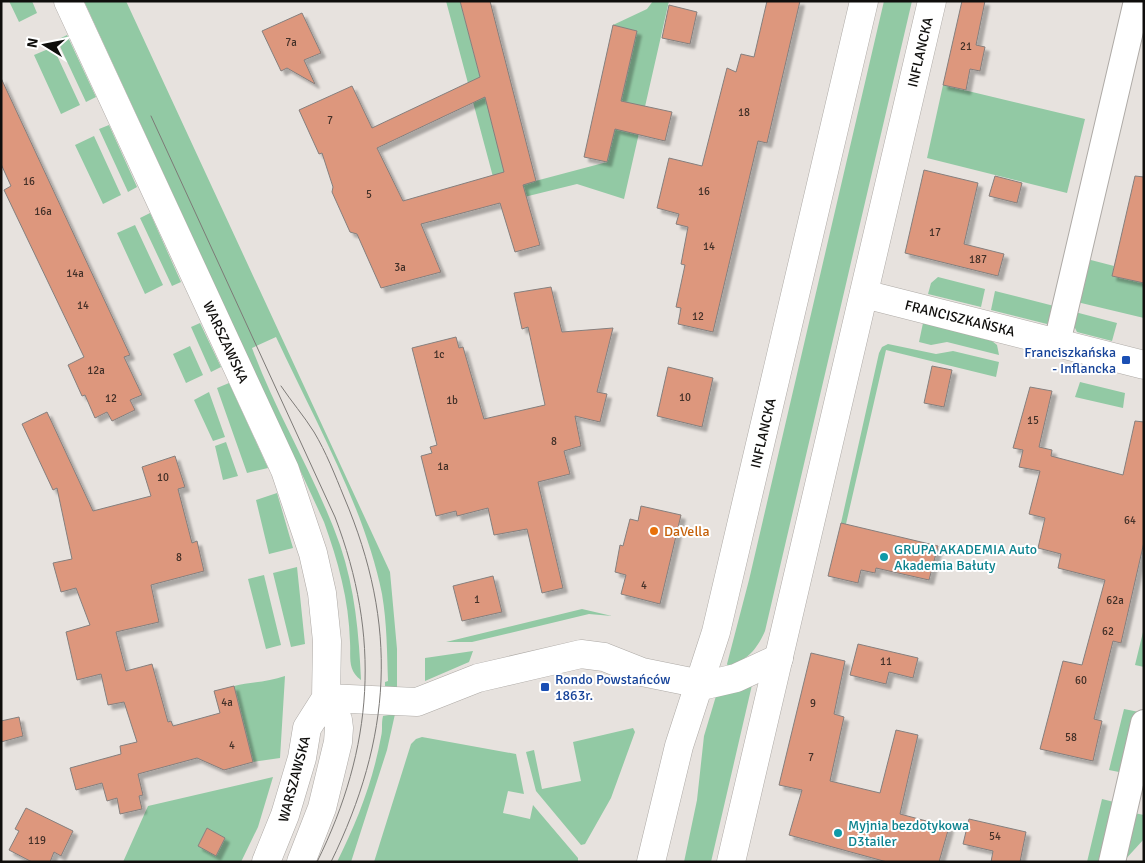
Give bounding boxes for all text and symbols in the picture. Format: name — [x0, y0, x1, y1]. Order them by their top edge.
street label: INFLANCKA — [904, 15, 937, 89]
north arrow — [20, 20, 70, 70]
house number: 7a — [285, 36, 297, 49]
text: N — [23, 37, 42, 49]
house number: 21 — [960, 40, 972, 53]
house number: 18 — [738, 106, 750, 119]
house number: 7 — [327, 114, 333, 127]
house number: 16 — [23, 175, 35, 188]
house number: 16 — [698, 185, 710, 198]
house number: 5 — [366, 188, 372, 201]
house number: 16a — [34, 205, 52, 218]
house number: 17 — [929, 226, 941, 239]
house number: 14 — [703, 240, 715, 253]
house number: 187 — [969, 253, 987, 266]
house number: 3a — [394, 261, 406, 274]
house number: 14a — [66, 267, 84, 280]
street label: FRANCISZKAŃSKA — [903, 297, 1017, 340]
house number: 14 — [77, 299, 89, 312]
street label: WARSZAWSKA — [199, 299, 252, 386]
house number: 12 — [692, 310, 704, 323]
place label: Franciszkańska - Inflancka — [1024, 344, 1116, 377]
house number: 1c — [433, 348, 445, 361]
marker: Franciszkańska - Inflancka — [1120, 354, 1132, 366]
house number: 12a — [87, 364, 105, 377]
house number: 10 — [679, 391, 691, 404]
house number: 12 — [105, 392, 117, 405]
house number: 1b — [446, 394, 458, 407]
street label: INFLANCKA — [747, 396, 780, 470]
house number: 15 — [1027, 414, 1039, 427]
house number: 8 — [551, 435, 557, 448]
house number: 1a — [437, 460, 449, 473]
house number: 10 — [157, 471, 169, 484]
house number: 64 — [1124, 514, 1136, 527]
place label: DaVella — [664, 523, 710, 540]
marker: DaVella — [648, 525, 660, 537]
place label: GRUPA AKADEMIA Auto Akademia Bałuty — [894, 541, 1037, 574]
house number: 8 — [176, 551, 182, 564]
marker: GRUPA AKADEMIA Auto Akademia Bałuty — [878, 551, 890, 563]
house number: 4 — [641, 579, 647, 592]
house number: 1 — [474, 593, 480, 606]
house number: 62a — [1106, 594, 1124, 607]
house number: 62 — [1102, 625, 1114, 638]
house number: 11 — [880, 655, 892, 668]
place label: Rondo Powstańców 1863r. — [555, 671, 670, 704]
house number: 60 — [1075, 674, 1087, 687]
marker: Rondo Powstańców 1863r. — [539, 681, 551, 693]
house number: 4a — [221, 696, 233, 709]
house number: 9 — [810, 697, 816, 710]
house number: 58 — [1065, 731, 1077, 744]
street label: WARSZAWSKA — [275, 734, 314, 824]
house number: 4 — [229, 739, 235, 752]
house number: 7 — [808, 751, 814, 764]
place label: Myjnia bezdotykowa D3tailer — [848, 817, 969, 850]
marker: Myjnia bezdotykowa D3tailer — [832, 827, 844, 839]
house number: 54 — [989, 830, 1001, 843]
house number: 119 — [28, 834, 46, 847]

